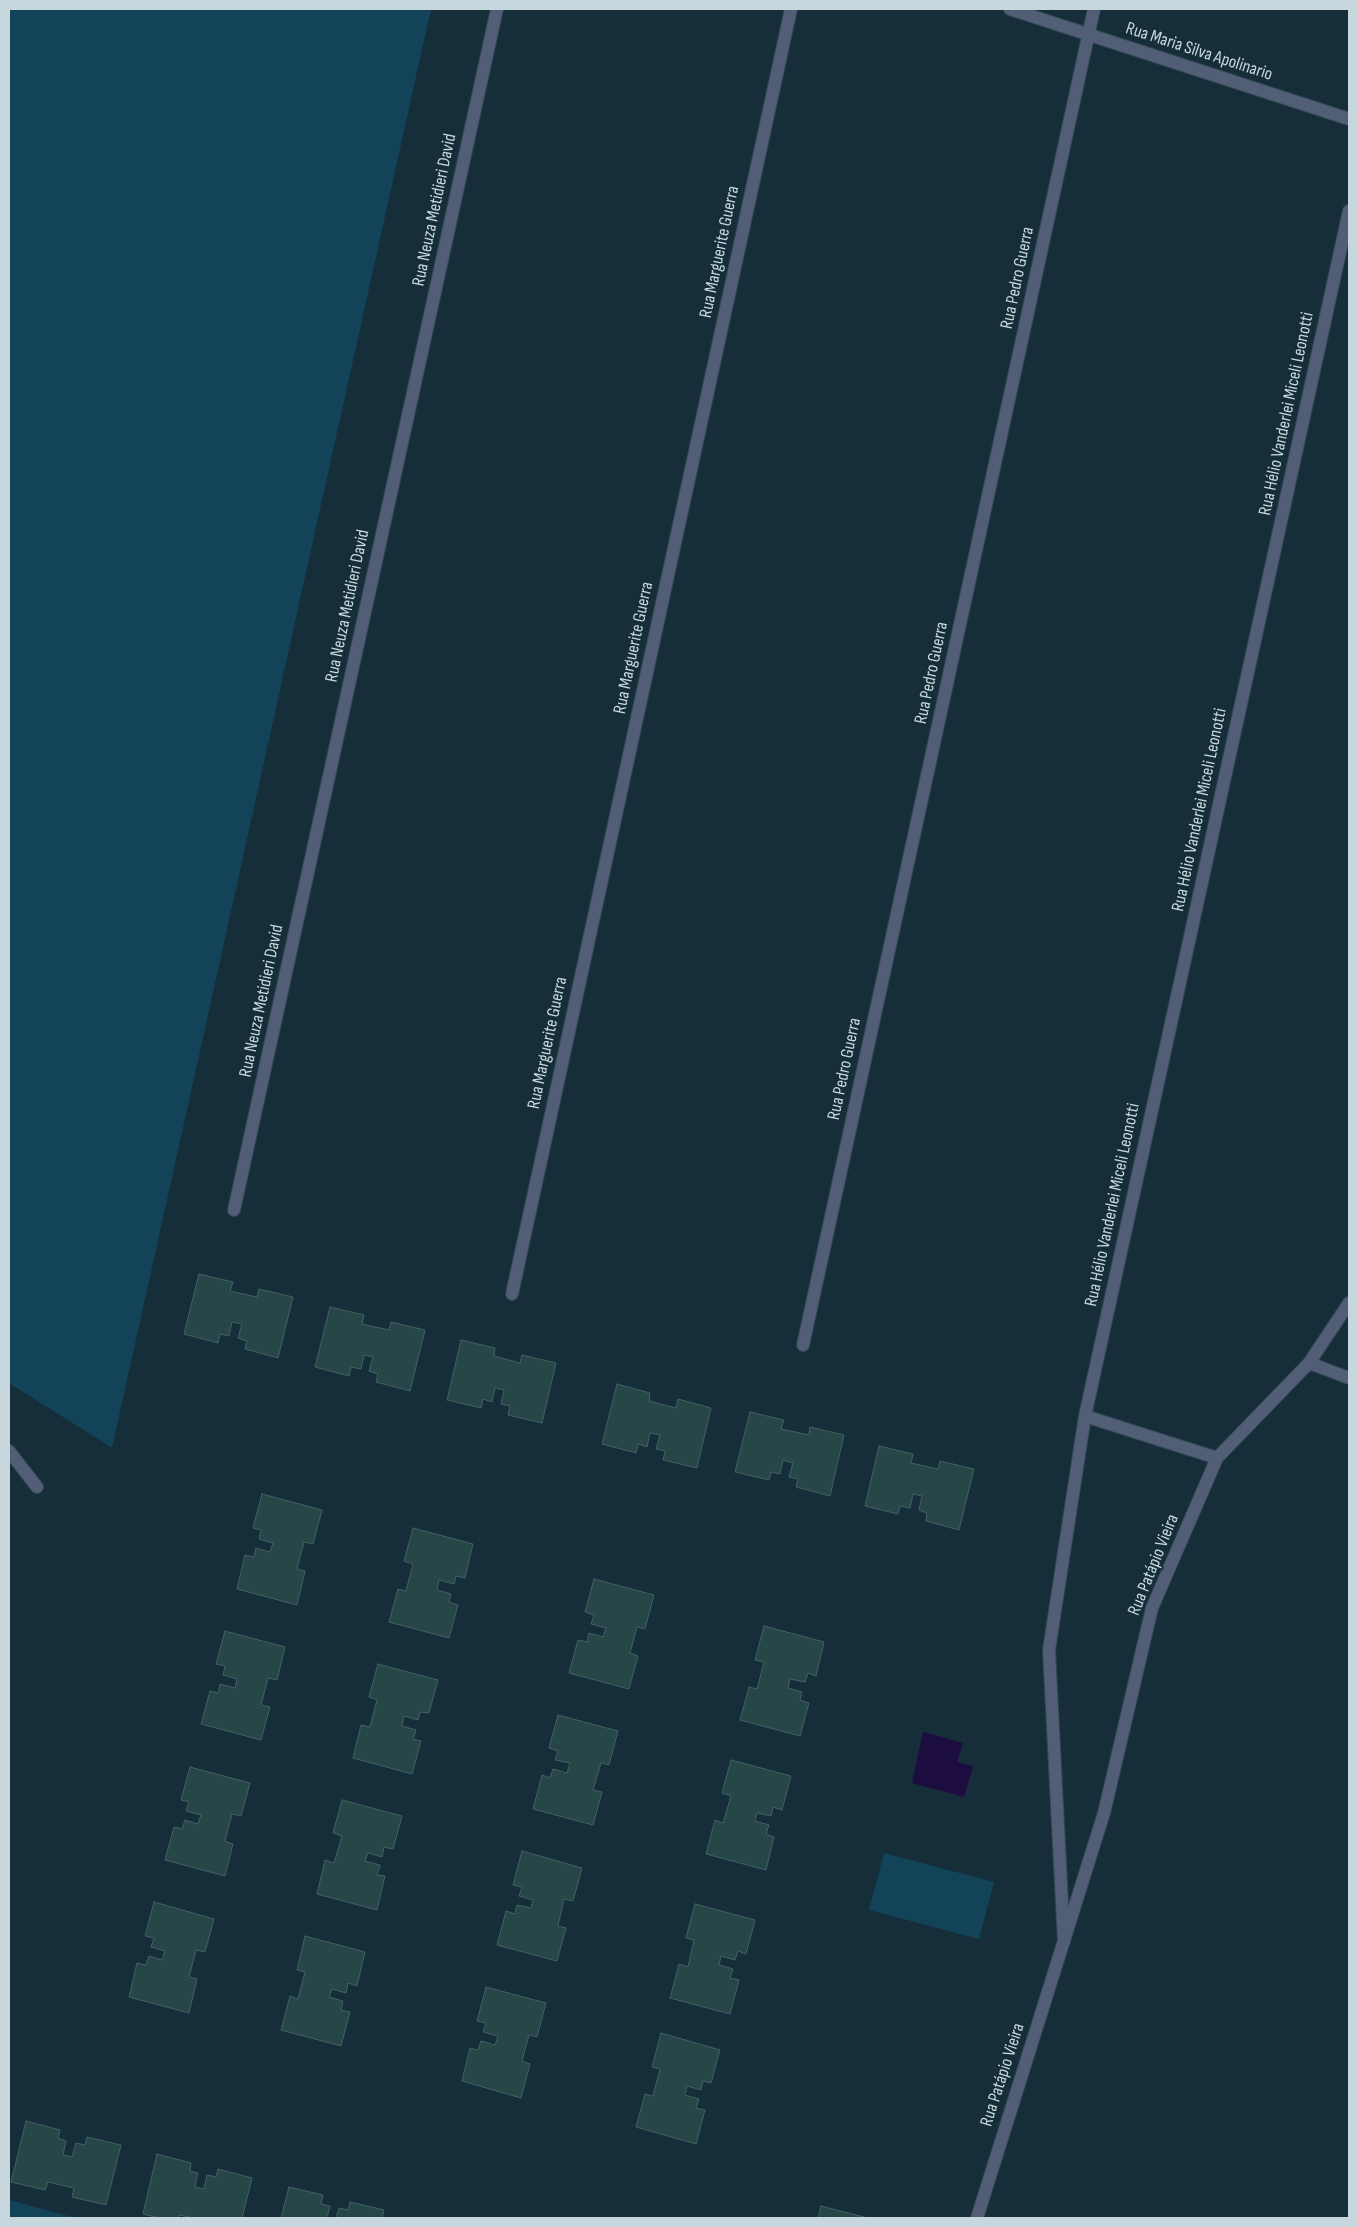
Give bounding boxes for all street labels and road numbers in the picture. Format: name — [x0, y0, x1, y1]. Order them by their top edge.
street label: Rua Maria Silva Apolinario — [1123, 18, 1275, 86]
street label: Rua Neuza Metidieri David — [408, 132, 462, 288]
street label: Rua Marguerite Guerra — [695, 184, 745, 320]
street label: Rua Pedro Guerra — [997, 225, 1039, 331]
street label: Rua Hélio Vanderlei Miceli Leonotti — [1255, 310, 1319, 518]
street label: Rua Neuza Metidieri David — [321, 528, 375, 684]
street label: Rua Marguerite Guerra — [609, 580, 659, 716]
street label: Rua Pedro Guerra — [911, 620, 953, 726]
street label: Rua Hélio Vanderlei Miceli Leonotti — [1168, 706, 1232, 914]
street label: Rua Neuza Metidieri David — [235, 923, 289, 1079]
street label: Rua Marguerite Guerra — [523, 975, 573, 1111]
street label: Rua Pedro Guerra — [824, 1016, 866, 1122]
street label: Rua Hélio Vanderlei Miceli Leonotti — [1081, 1101, 1145, 1309]
street label: Rua Patápio Vieira — [1124, 1511, 1184, 1619]
street label: Rua Patápio Vieira — [976, 2021, 1030, 2129]

